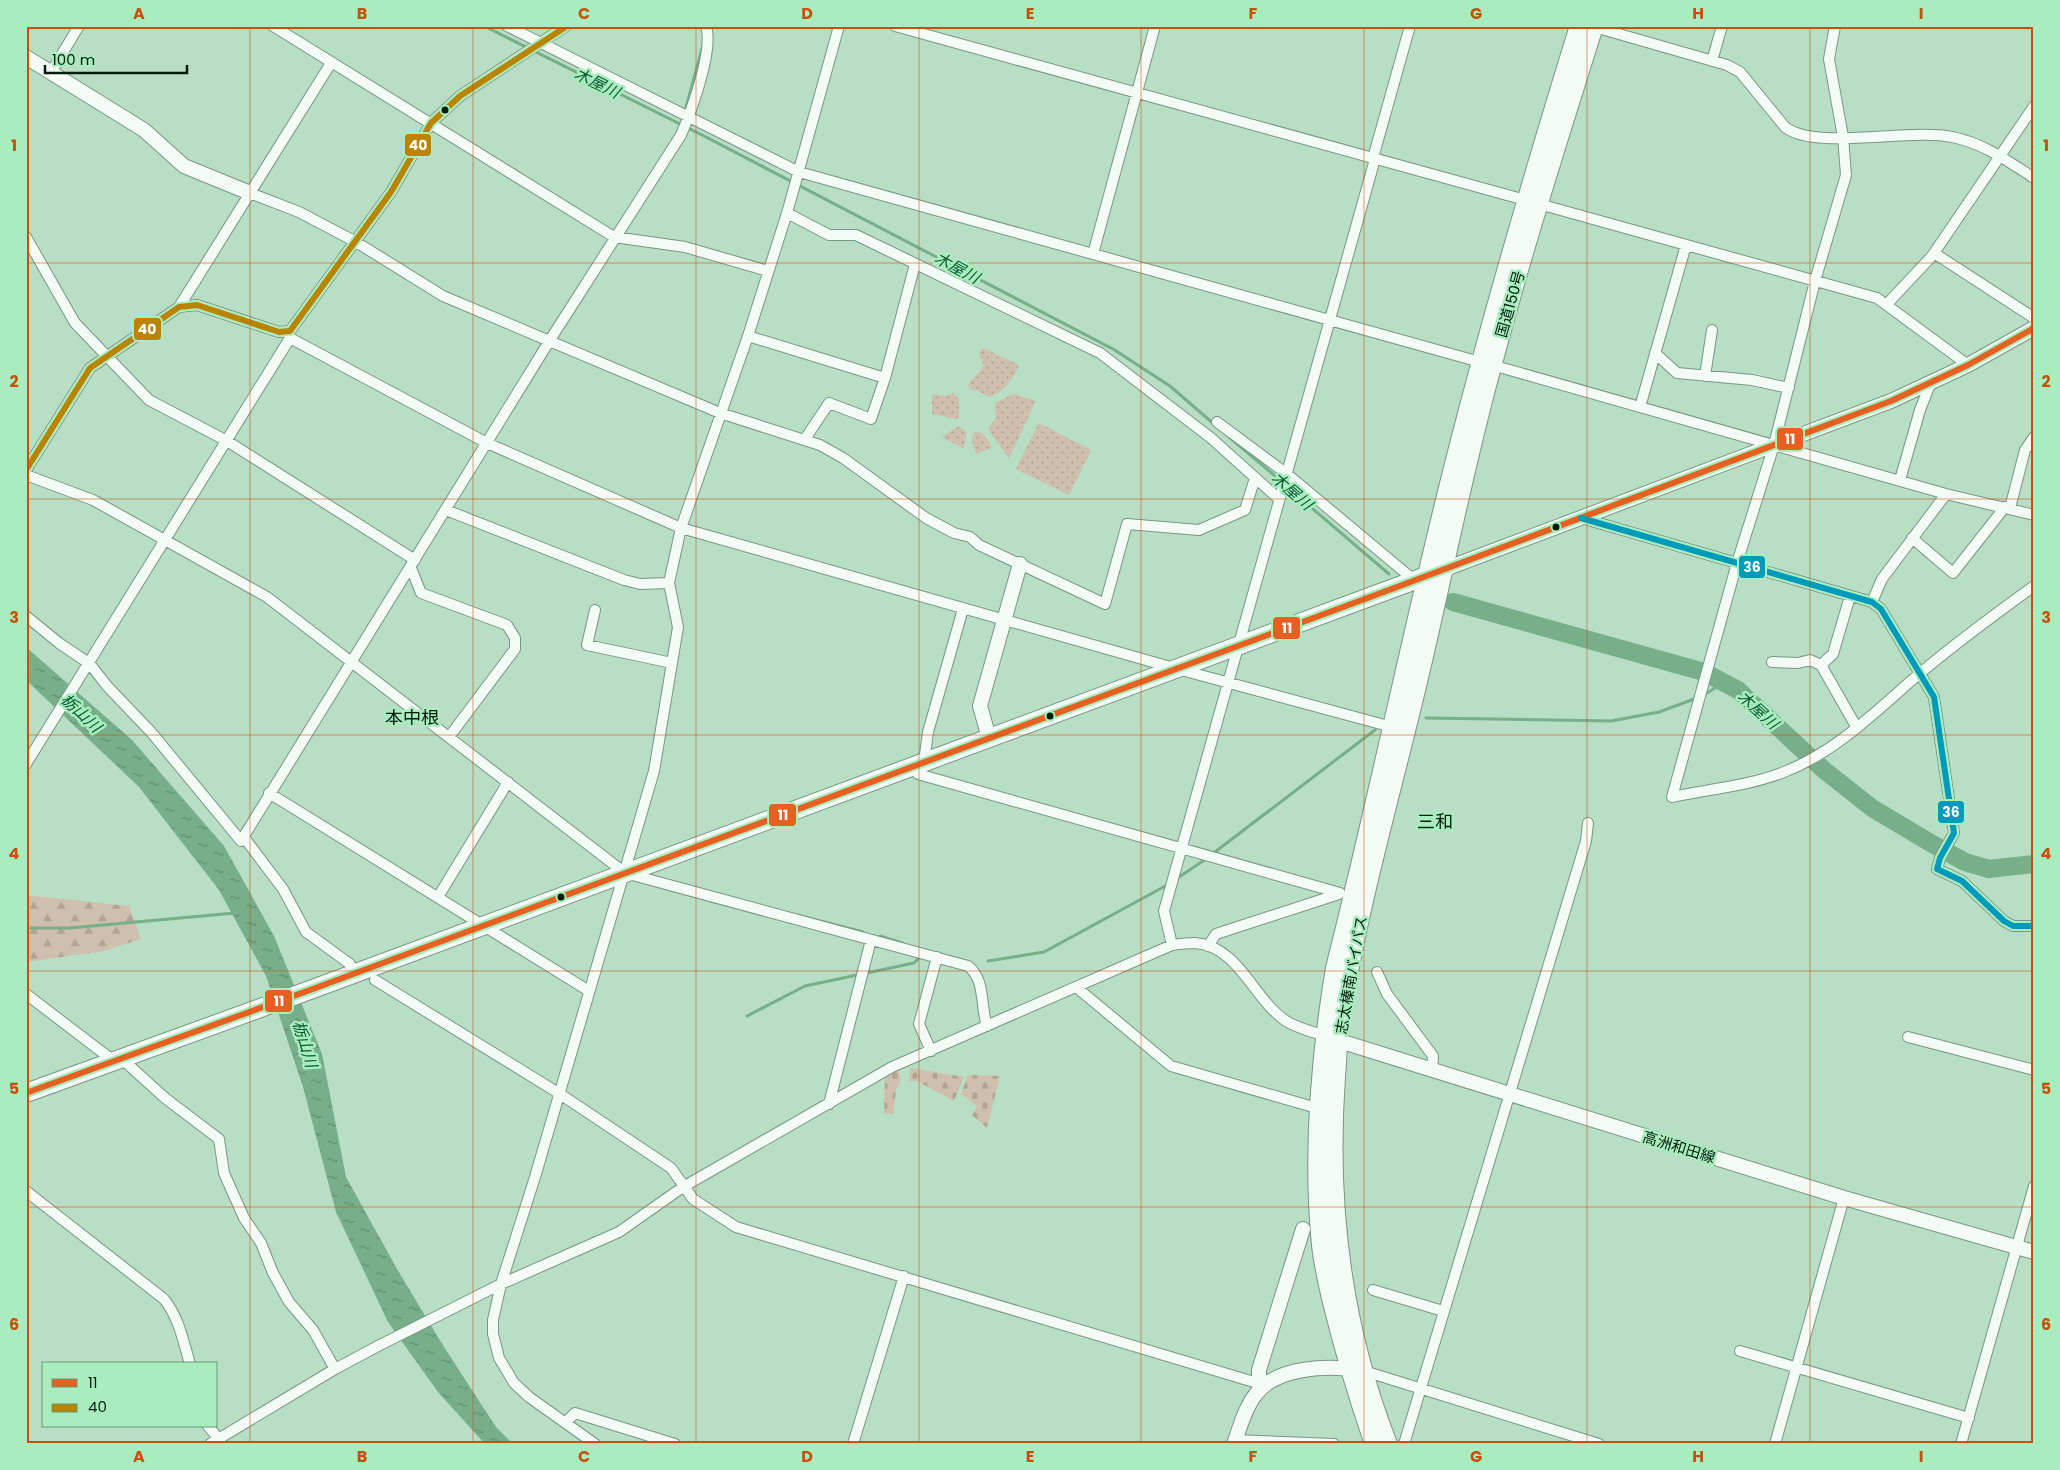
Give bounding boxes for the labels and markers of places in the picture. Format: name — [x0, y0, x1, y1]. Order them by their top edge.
unlabelled marker — [440, 105, 450, 115]
unlabelled marker — [1551, 522, 1561, 532]
unlabelled marker — [1045, 711, 1055, 721]
unlabelled marker — [556, 892, 566, 902]

